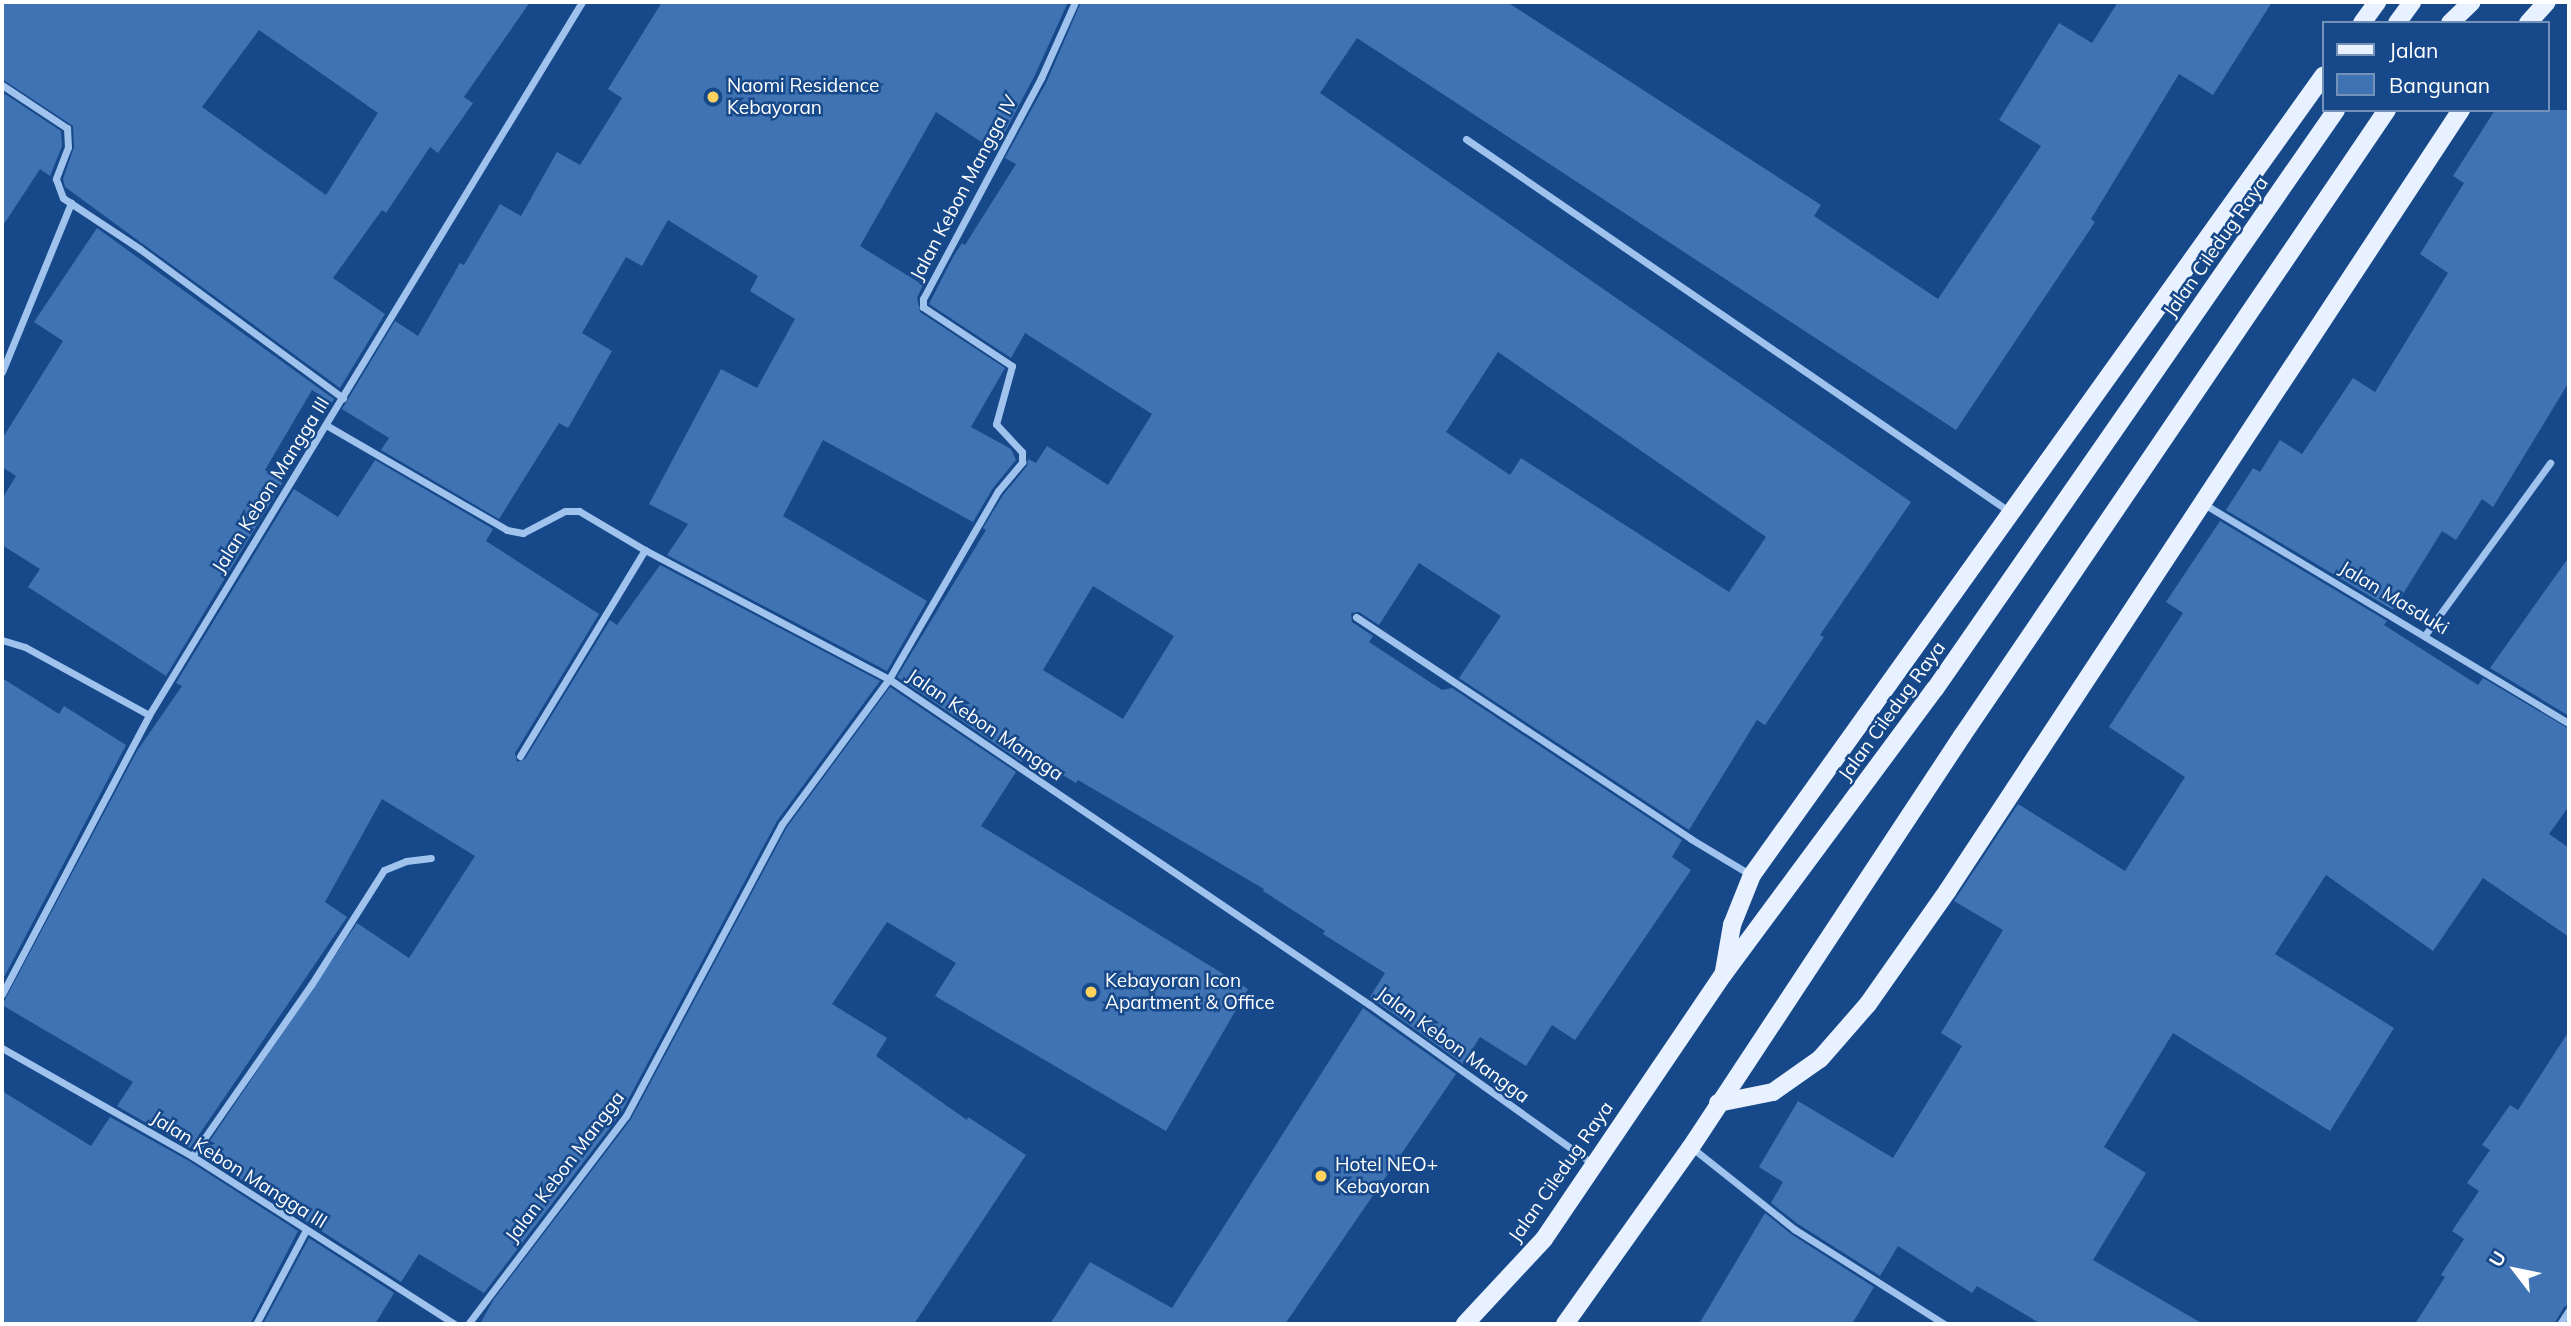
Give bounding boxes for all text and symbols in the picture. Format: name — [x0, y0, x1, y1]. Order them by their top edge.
legend — [2322, 21, 2550, 112]
text: Jalan — [2389, 37, 2438, 63]
text: Bangunan — [2389, 72, 2490, 98]
place label: Naomi Residence Kebayoran — [727, 75, 879, 119]
marker: Naomi Residence Kebayoran — [705, 89, 721, 105]
street label: Jalan Kebon Mangga IV — [905, 91, 1023, 285]
street label: Jalan Ciledug Raya — [2159, 172, 2273, 322]
street label: Jalan Kebon Mangga III — [208, 393, 334, 577]
street label: Jalan Masduki — [2335, 556, 2453, 640]
street label: Jalan Ciledug Raya — [1834, 637, 1950, 785]
street label: Jalan Kebon Mangga — [903, 664, 1067, 786]
place label: Kebayoran Icon Apartment & Office — [1105, 970, 1275, 1014]
street label: Jalan Kebon Mangga — [1372, 982, 1534, 1108]
marker: Kebayoran Icon Apartment & Office — [1083, 984, 1099, 1000]
street label: Jalan Kebon Mangga — [501, 1087, 629, 1247]
street label: Jalan Ciledug Raya — [1504, 1097, 1618, 1247]
street label: Jalan Kebon Mangga III — [147, 1107, 331, 1233]
place label: Hotel NEO+ Kebayoran — [1335, 1154, 1438, 1198]
marker: Hotel NEO+ Kebayoran — [1313, 1168, 1329, 1184]
north arrow — [2480, 1235, 2550, 1305]
text: U — [2483, 1247, 2511, 1271]

